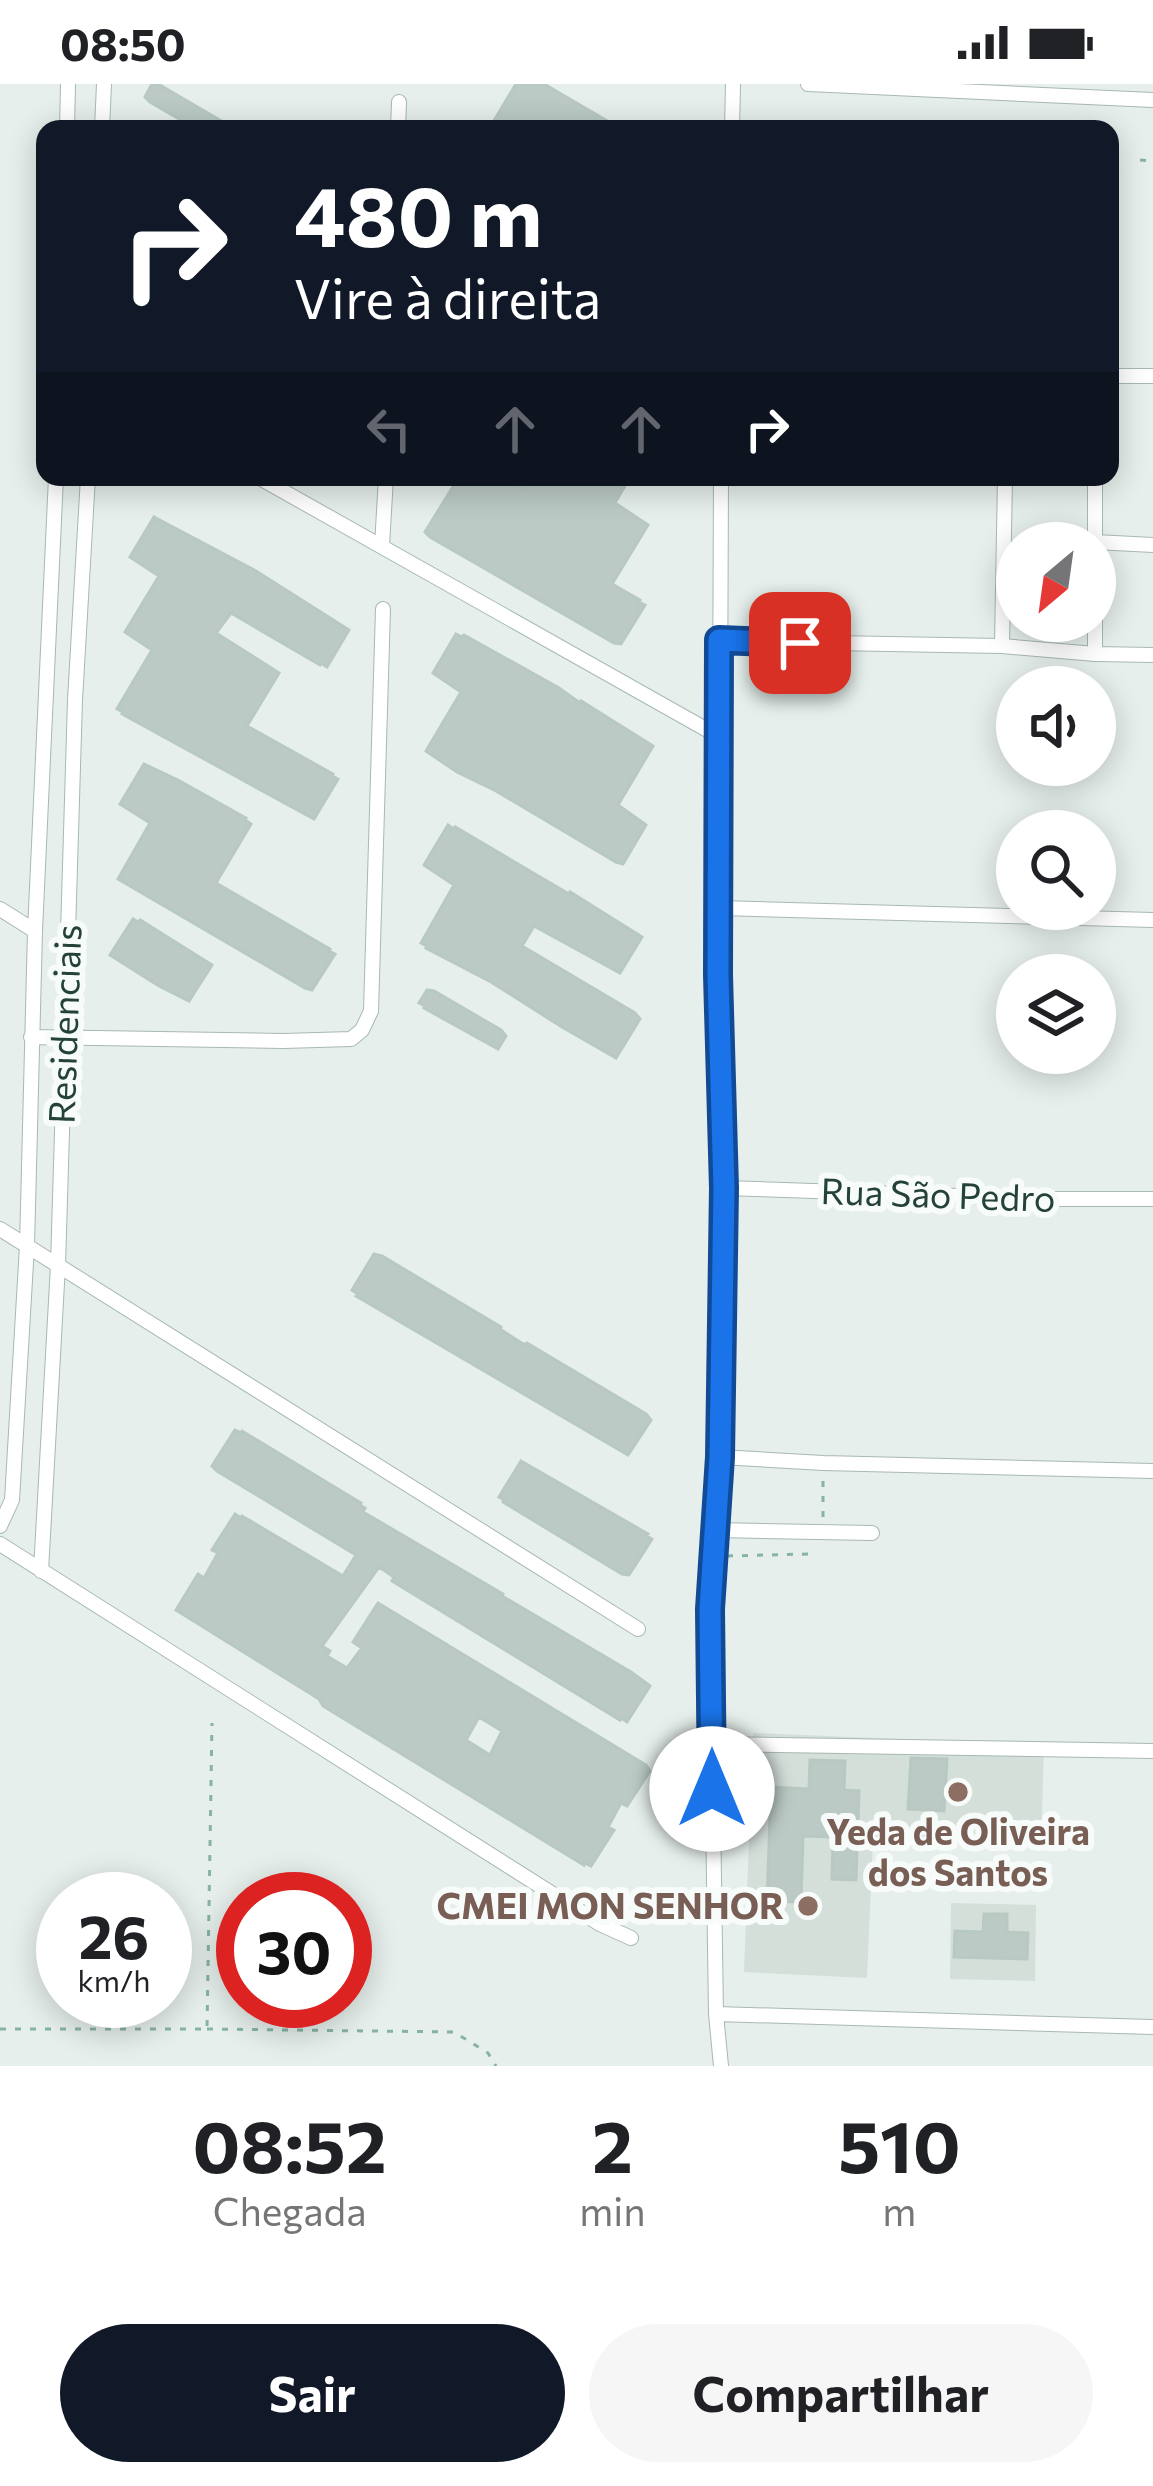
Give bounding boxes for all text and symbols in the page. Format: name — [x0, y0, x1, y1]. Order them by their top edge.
text: 08:50 — [60, 15, 186, 70]
text: 480 m — [294, 162, 543, 264]
icon: right — [96, 168, 252, 324]
text: Vire à direita — [294, 264, 601, 330]
icon: left — [356, 396, 422, 462]
icon: ahead — [482, 396, 548, 462]
icon: ahead — [608, 396, 674, 462]
icon: right — [734, 396, 800, 462]
north arrow — [996, 522, 1116, 642]
map controls — [996, 522, 1116, 1074]
pin — [749, 592, 851, 694]
icon: arrive — [767, 610, 833, 676]
button: sound — [996, 666, 1116, 786]
button: search — [996, 810, 1116, 930]
street label: Residenciais — [38, 923, 88, 1124]
button: layers — [996, 954, 1116, 1074]
street label: Rua São Pedro — [820, 1167, 1056, 1219]
position arrow — [649, 1726, 775, 1852]
marker: Yeda de Oliveira dos Santos — [945, 1779, 971, 1805]
place label: Yeda de Oliveira dos Santos — [826, 1808, 1090, 1893]
speed limit sign: 30 — [216, 1872, 372, 2028]
place label: CMEI MON SENHOR — [436, 1882, 784, 1926]
marker: CMEI MON SENHOR — [795, 1893, 821, 1919]
text: 26 — [79, 1898, 149, 1971]
text: km/h — [78, 1961, 150, 1998]
text: 08:52 — [192, 2100, 387, 2188]
text: 2 — [592, 2100, 633, 2188]
text: 510 — [838, 2100, 961, 2188]
text: Chegada — [213, 2186, 367, 2234]
text: min — [579, 2186, 646, 2234]
text: m — [882, 2186, 916, 2234]
button: Sair — [60, 2324, 565, 2462]
button: Compartilhar — [589, 2324, 1093, 2462]

